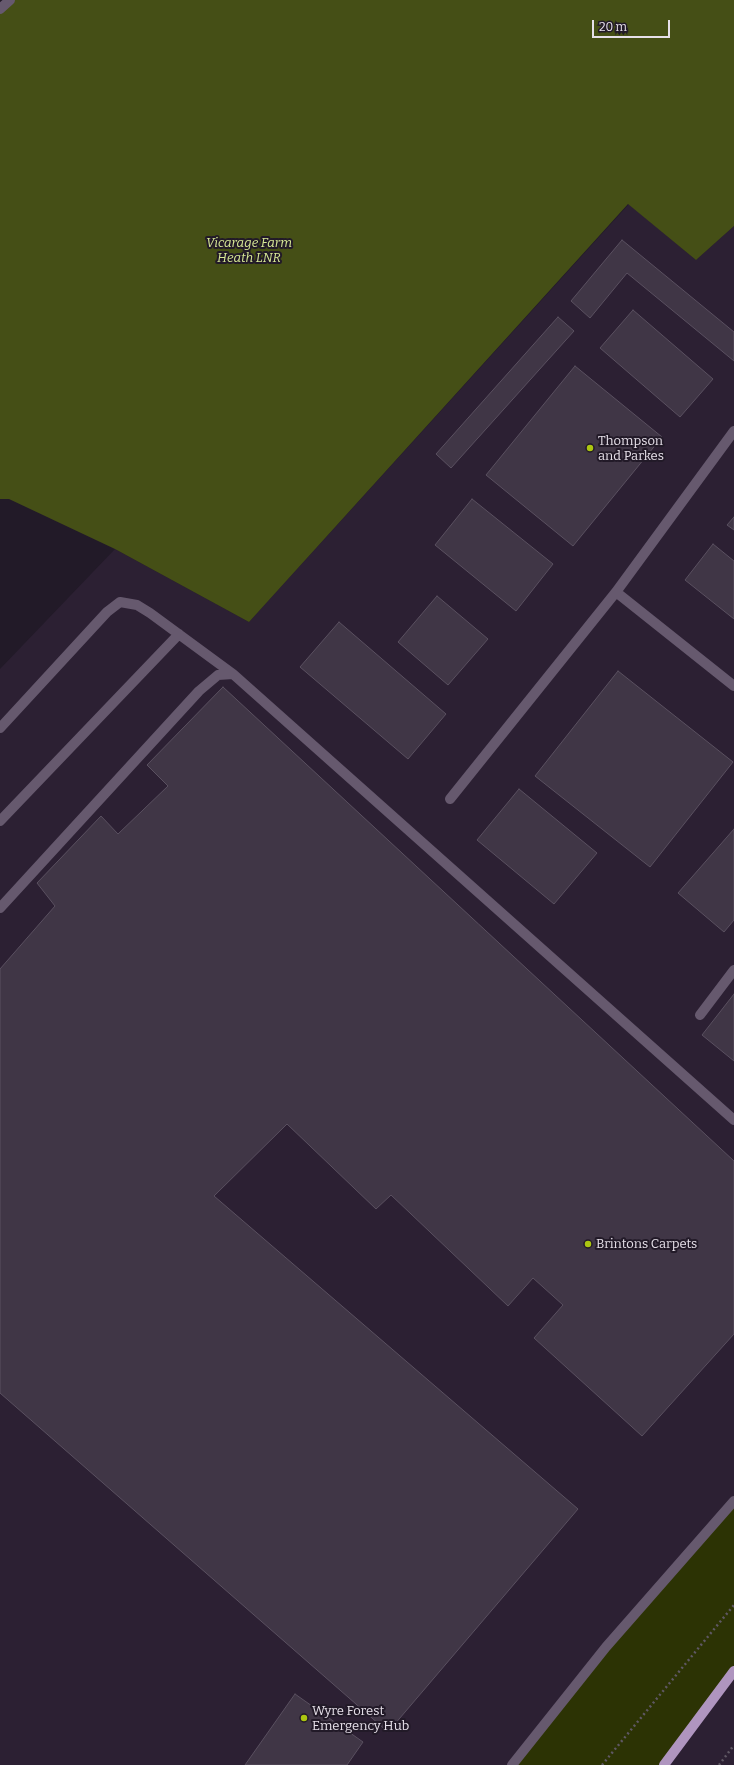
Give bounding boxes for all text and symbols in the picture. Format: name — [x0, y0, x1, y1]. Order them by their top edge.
scale bar — [594, 12, 672, 38]
text: 20 m — [599, 20, 627, 34]
park label: Vicarage Farm Heath LNR — [206, 235, 292, 266]
place label: Thompson and Parkes — [598, 433, 664, 464]
marker: Thompson and Parkes — [585, 443, 595, 453]
place label: Brintons Carpets — [596, 1236, 697, 1252]
marker: Brintons Carpets — [583, 1239, 593, 1249]
place label: Wyre Forest Emergency Hub — [312, 1703, 409, 1734]
marker: Wyre Forest Emergency Hub — [299, 1713, 309, 1723]

